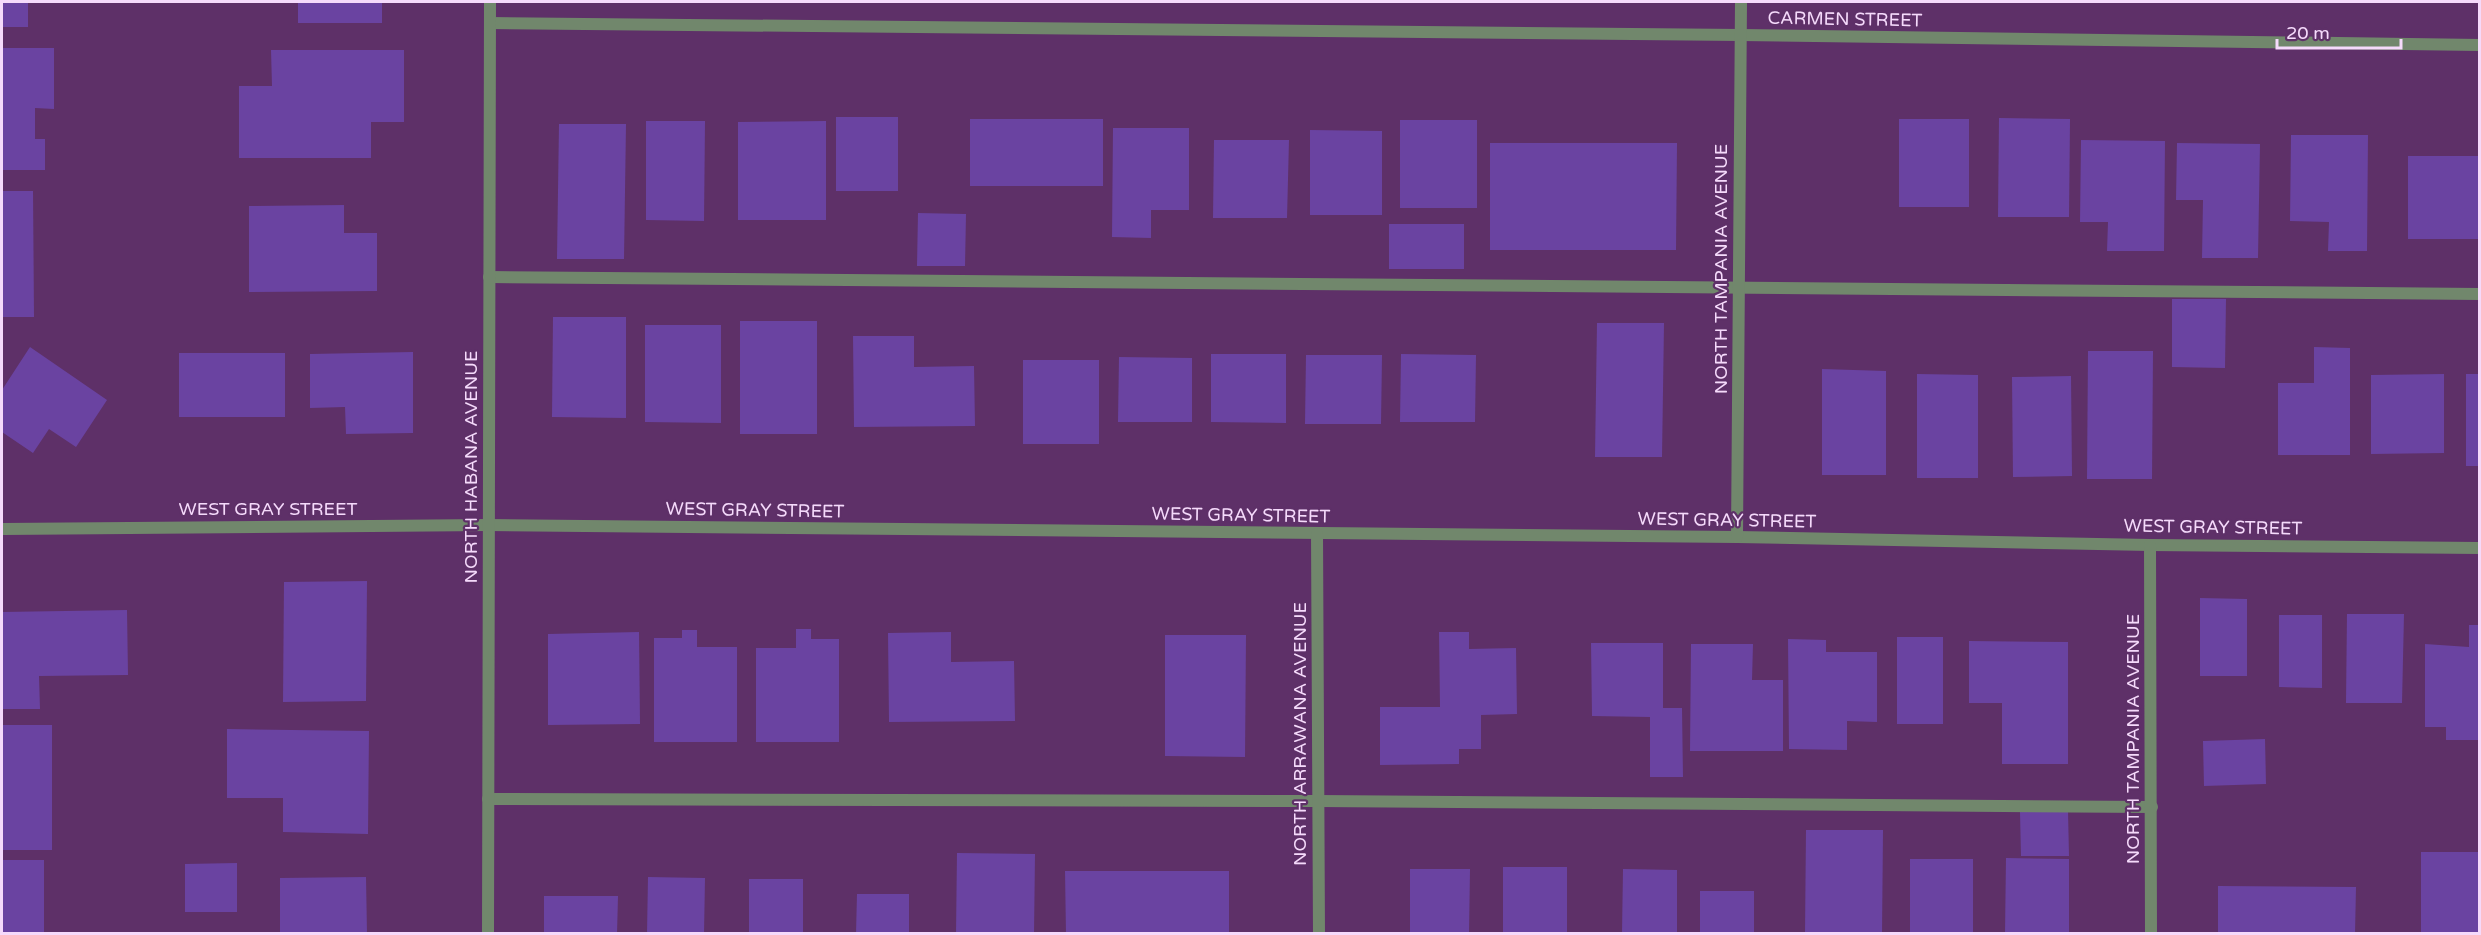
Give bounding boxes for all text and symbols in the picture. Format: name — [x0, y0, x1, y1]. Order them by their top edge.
street label: CARMEN STREET — [1767, 7, 1923, 31]
scale bar — [2277, 12, 2402, 50]
text: 20 m — [2286, 22, 2330, 44]
street label: NORTH TAMPANIA AVENUE — [1710, 144, 1732, 394]
street label: NORTH HABANA AVENUE — [460, 351, 482, 583]
street label: WEST GRAY STREET — [665, 497, 845, 523]
street label: WEST GRAY STREET — [179, 498, 357, 520]
street label: WEST GRAY STREET — [1151, 502, 1331, 528]
street label: WEST GRAY STREET — [1637, 507, 1817, 533]
street label: WEST GRAY STREET — [2123, 514, 2303, 540]
street label: NORTH ARRAWANA AVENUE — [1289, 602, 1311, 866]
street label: NORTH TAMPANIA AVENUE — [2122, 614, 2144, 864]

